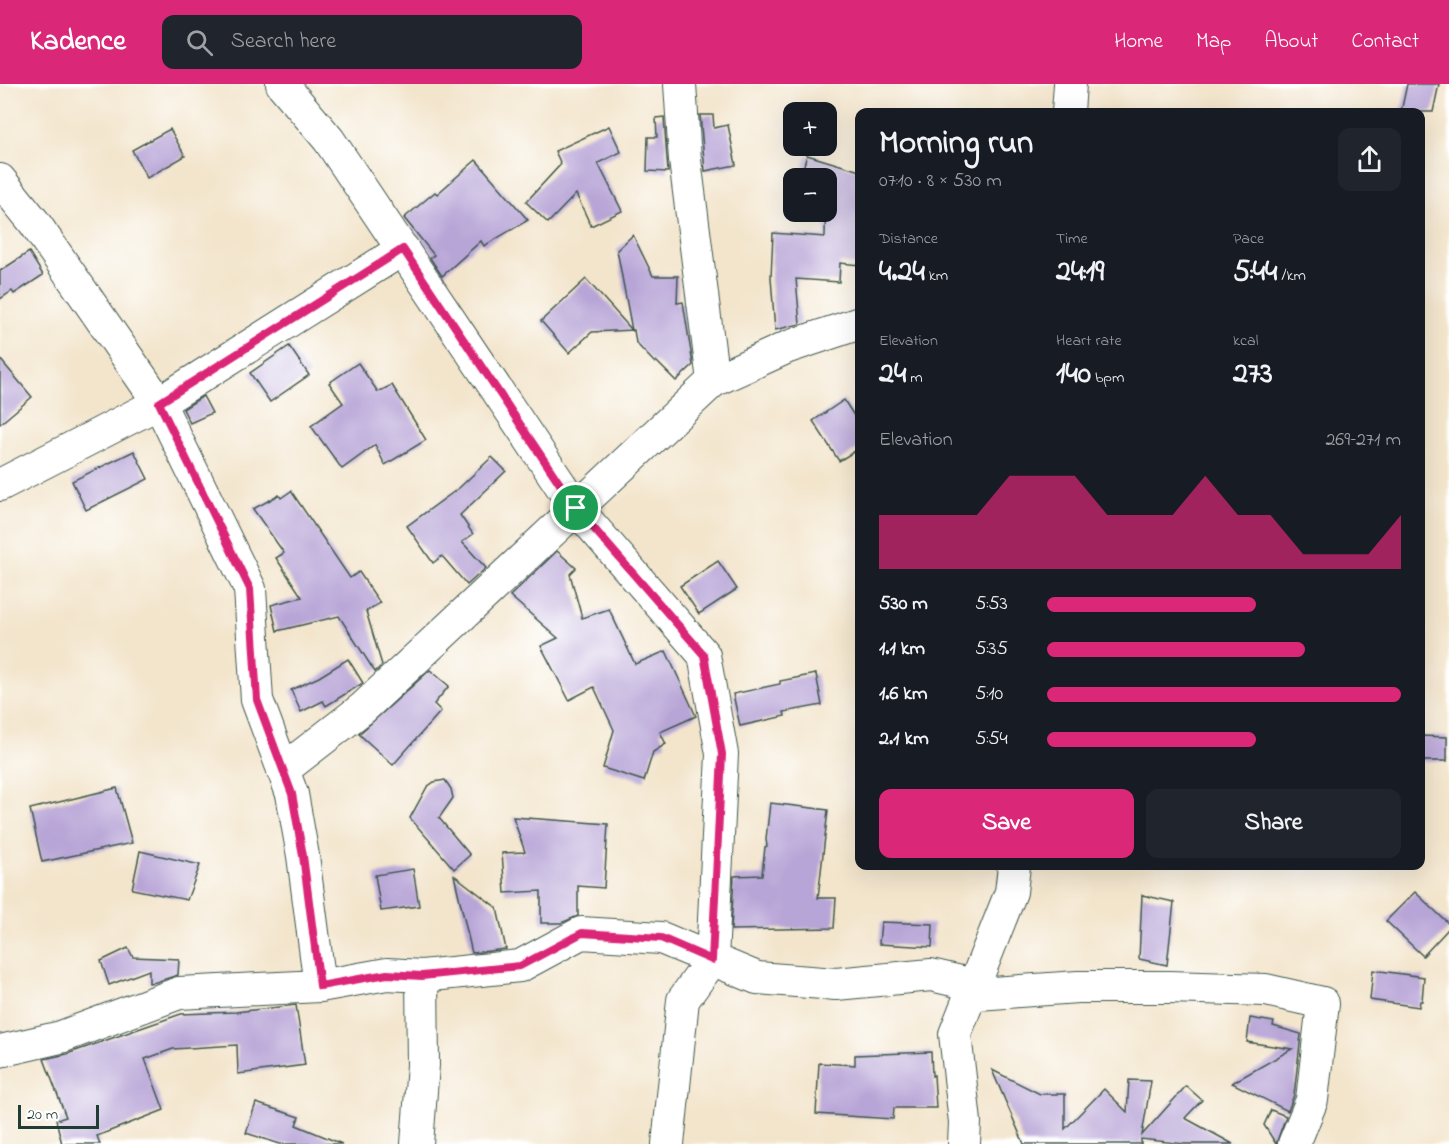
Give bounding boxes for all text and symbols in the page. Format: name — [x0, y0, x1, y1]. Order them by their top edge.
search box — [162, 15, 582, 69]
text: Kadence — [30, 22, 126, 63]
icon: search — [183, 26, 216, 59]
text: Search here — [231, 26, 336, 58]
text: Home — [1114, 27, 1163, 57]
text: Map — [1196, 27, 1231, 57]
text: About — [1264, 27, 1318, 57]
text: Contact — [1351, 27, 1419, 57]
map controls — [783, 102, 837, 222]
button: + — [783, 102, 837, 156]
text: Morning run — [879, 120, 1033, 168]
button: share — [1338, 128, 1401, 191]
text: 07:10 · 8 × 530 m — [879, 167, 1002, 196]
button: − — [783, 168, 837, 222]
text: Distance — [879, 227, 938, 251]
text: Time — [1056, 227, 1088, 251]
text: Pace — [1233, 227, 1264, 251]
text: 4.24 — [879, 251, 925, 295]
text: 24:19 — [1056, 251, 1104, 295]
text: 5:44 — [1233, 251, 1277, 295]
text: km — [925, 264, 948, 288]
text: /km — [1277, 264, 1306, 288]
text: Elevation — [879, 329, 938, 353]
text: Heart rate — [1056, 329, 1122, 353]
text: kcal — [1233, 329, 1258, 353]
text: 24 — [879, 353, 906, 397]
text: 140 — [1056, 353, 1091, 397]
text: 273 — [1233, 353, 1273, 397]
text: m — [906, 366, 923, 390]
text: bpm — [1091, 366, 1124, 390]
text: Elevation — [879, 426, 953, 455]
text: 269–271 m — [1325, 426, 1401, 455]
pin — [550, 482, 601, 533]
icon: arrive — [559, 491, 592, 524]
text: 530 m — [879, 590, 928, 619]
text: 5:53 — [975, 590, 1008, 619]
text: 1.1 km — [879, 635, 925, 664]
text: 5:35 — [975, 635, 1008, 664]
text: 1.6 km — [879, 680, 928, 709]
text: 5:10 — [975, 680, 1003, 709]
text: 2.1 km — [879, 725, 929, 754]
text: 5:54 — [975, 725, 1008, 754]
button: Save — [879, 789, 1134, 858]
button: Share — [1146, 789, 1401, 858]
scale bar — [18, 1102, 99, 1130]
text: 20 m — [27, 1103, 58, 1127]

